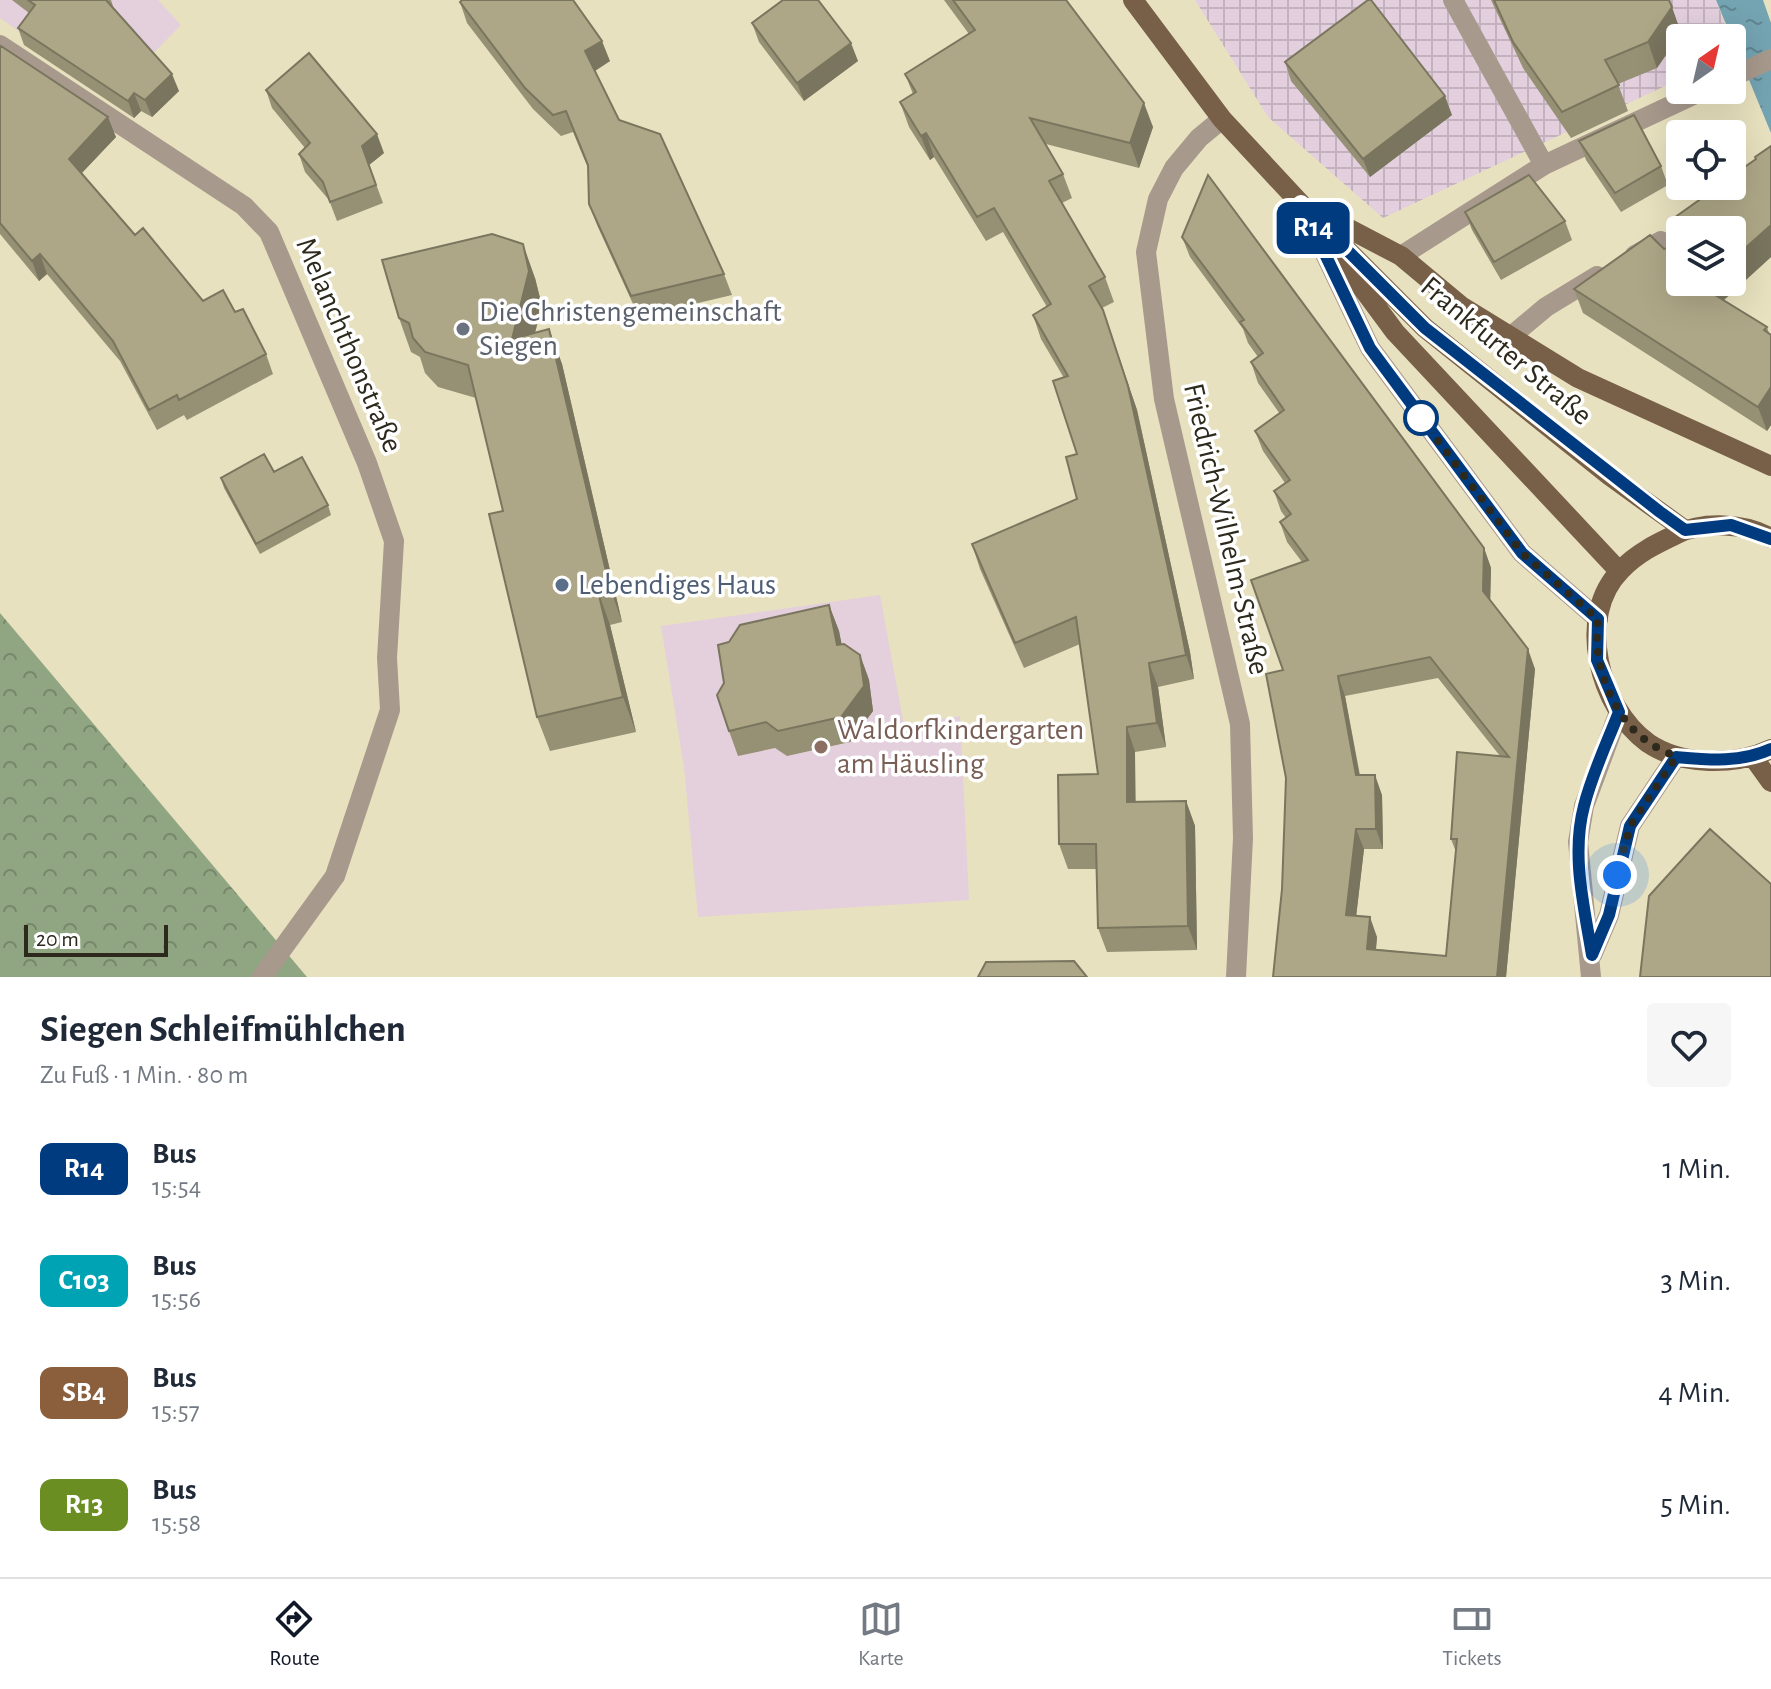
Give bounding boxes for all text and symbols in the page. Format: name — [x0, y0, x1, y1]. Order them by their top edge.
north arrow — [1666, 24, 1746, 104]
map controls — [1666, 24, 1746, 296]
button: locate — [1666, 120, 1746, 200]
line badge: R14 — [1267, 202, 1359, 254]
text: R14 — [1293, 214, 1333, 242]
button: layers — [1666, 216, 1746, 296]
street label: Melanchthonstraße — [290, 233, 408, 457]
street label: Frankfurter Straße — [1415, 271, 1597, 431]
place label: Die Christengemeinschaft Siegen — [479, 297, 782, 361]
marker: Die Christengemeinschaft Siegen — [454, 320, 472, 338]
street label: Friedrich-Wilhelm-Straße — [1178, 380, 1274, 678]
unlabelled marker — [1404, 401, 1438, 435]
place label: Lebendiges Haus — [578, 570, 776, 600]
marker: Lebendiges Haus — [553, 576, 571, 594]
place label: Waldorfkindergarten am Häusling — [837, 715, 1084, 779]
marker: Waldorfkindergarten am Häusling — [812, 738, 830, 756]
your location — [1597, 855, 1637, 895]
scale bar — [24, 921, 168, 957]
text: 20 m — [36, 928, 79, 950]
button: heart — [1647, 1003, 1731, 1087]
text: Siegen Schleifmühlchen — [40, 1011, 406, 1049]
text: Zu Fuß · 1 Min. · 80 m — [40, 1062, 248, 1088]
text: Bus — [152, 1139, 197, 1169]
text: 1 Min. — [1662, 1154, 1731, 1184]
text: R14 — [64, 1155, 104, 1183]
text: 15:54 — [152, 1174, 201, 1200]
text: Bus — [152, 1251, 197, 1281]
text: 3 Min. — [1660, 1266, 1731, 1296]
text: C103 — [58, 1267, 110, 1295]
text: 15:56 — [152, 1286, 201, 1312]
text: Bus — [152, 1363, 197, 1393]
text: 4 Min. — [1658, 1378, 1731, 1408]
text: SB4 — [62, 1379, 106, 1407]
text: 15:57 — [152, 1398, 199, 1424]
text: Bus — [152, 1475, 197, 1505]
text: 5 Min. — [1660, 1490, 1731, 1520]
text: R13 — [65, 1491, 103, 1519]
text: 15:58 — [152, 1510, 201, 1536]
tab: Route — [269, 1597, 320, 1671]
tab: Karte — [858, 1597, 904, 1671]
tab: Tickets — [1442, 1597, 1502, 1671]

